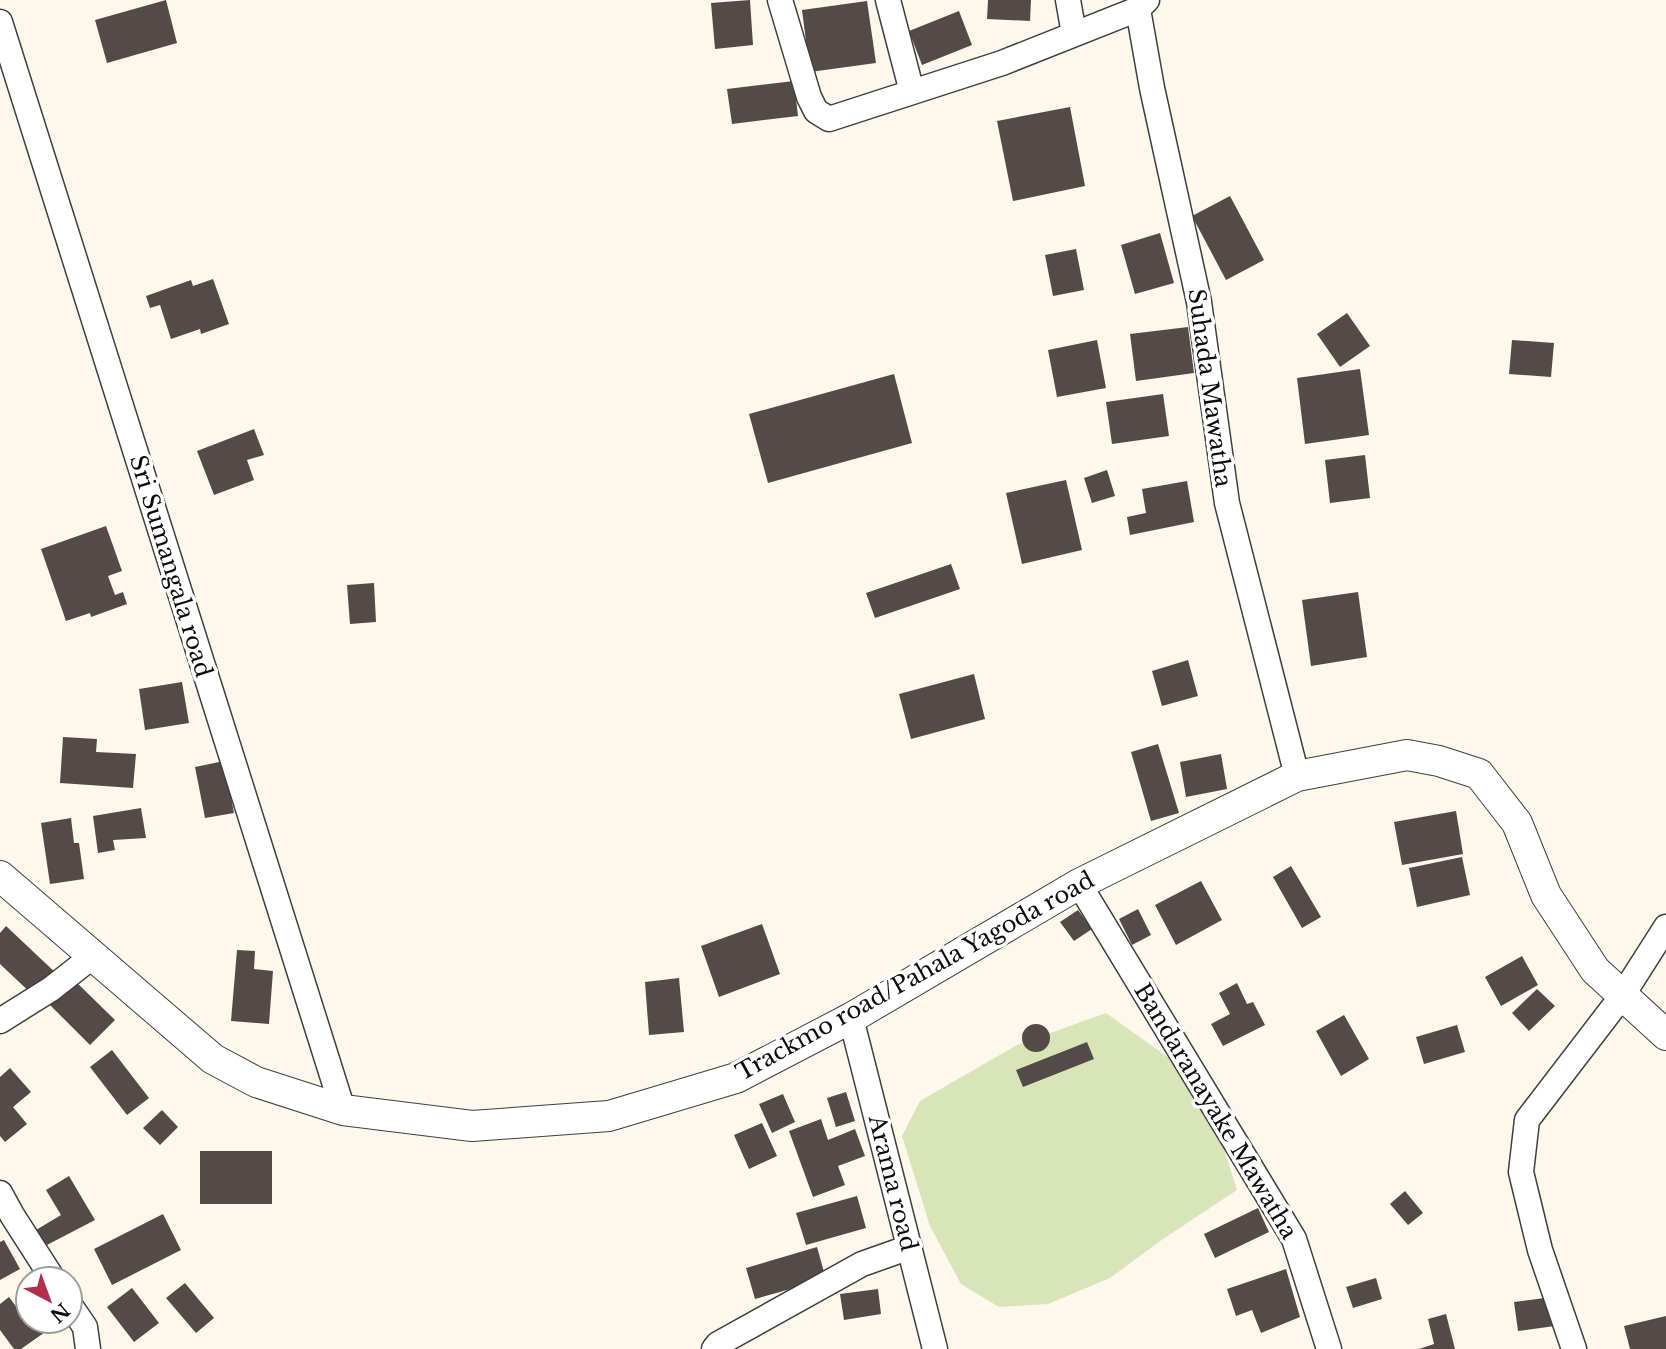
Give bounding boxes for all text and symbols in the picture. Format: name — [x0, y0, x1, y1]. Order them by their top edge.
street label: Suhada Mawatha — [1182, 287, 1238, 489]
street label: Sri Sumangala road — [124, 452, 218, 680]
street label: Trackmo road/Pahala Yagoda road — [731, 866, 1099, 1086]
street label: Bandaranayake Mawatha — [1128, 978, 1304, 1244]
street label: Arama road — [862, 1111, 923, 1254]
north arrow — [14, 1265, 84, 1335]
text: N — [45, 1298, 74, 1327]

